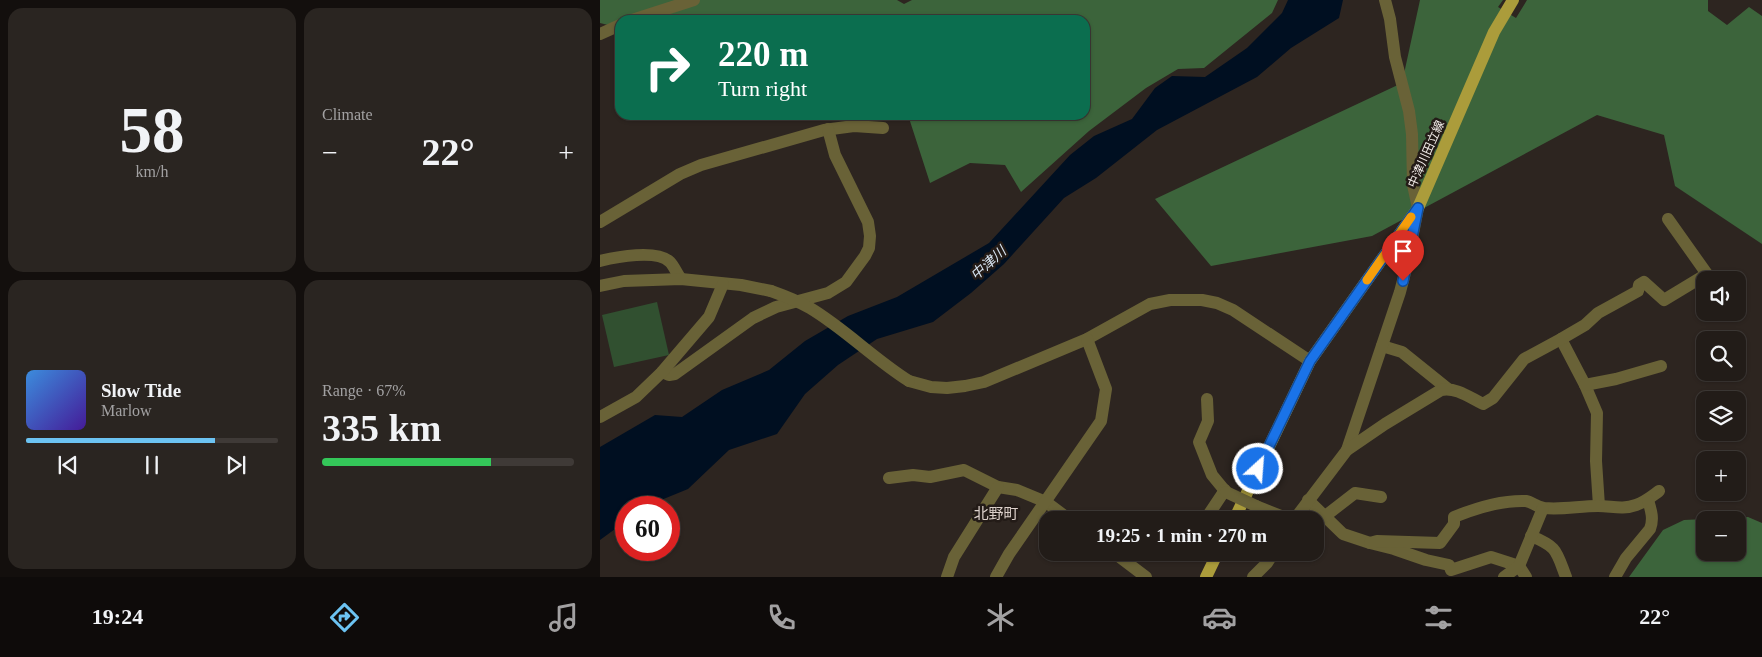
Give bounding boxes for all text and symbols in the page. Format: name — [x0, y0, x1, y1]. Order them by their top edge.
icon: right — [635, 35, 700, 100]
text: 220 m — [718, 35, 808, 74]
text: Turn right — [718, 76, 807, 101]
text: 58 — [120, 94, 185, 166]
text: Climate — [322, 106, 373, 123]
street label: 中津川田立線 — [1405, 118, 1447, 190]
text: 22° — [421, 131, 475, 173]
text: − — [322, 137, 338, 168]
text: + — [558, 137, 574, 168]
text: km/h — [136, 163, 168, 180]
pin — [1382, 230, 1424, 281]
icon: arrive — [1389, 237, 1417, 265]
water label: 中津川 — [968, 242, 1010, 283]
map controls — [1696, 271, 1746, 561]
button: sound — [1696, 271, 1746, 321]
button: search — [1696, 331, 1746, 381]
text: Slow Tide — [101, 380, 181, 401]
text: Range · 67% — [322, 382, 406, 399]
button: layers — [1696, 391, 1746, 441]
text: Marlow — [101, 402, 152, 419]
text: 335 km — [322, 407, 441, 449]
position arrow — [1231, 442, 1283, 494]
icon: previous — [54, 451, 82, 479]
icon: pause — [138, 451, 166, 479]
icon: next — [222, 451, 250, 479]
button: + — [1696, 451, 1746, 501]
speed limit sign: 60 — [615, 496, 680, 561]
district label: 北野町 — [973, 505, 1019, 522]
button: − — [1696, 511, 1746, 561]
text: 19:25 · 1 min · 270 m — [1096, 525, 1267, 546]
icon: directions — [327, 600, 362, 635]
icon: music — [546, 600, 581, 635]
icon: phone — [764, 600, 799, 635]
icon: climate — [983, 600, 1018, 635]
icon: car — [1202, 600, 1237, 635]
icon: filters — [1421, 600, 1456, 635]
text: 19:24 — [92, 604, 143, 629]
text: 22° — [1639, 604, 1670, 629]

